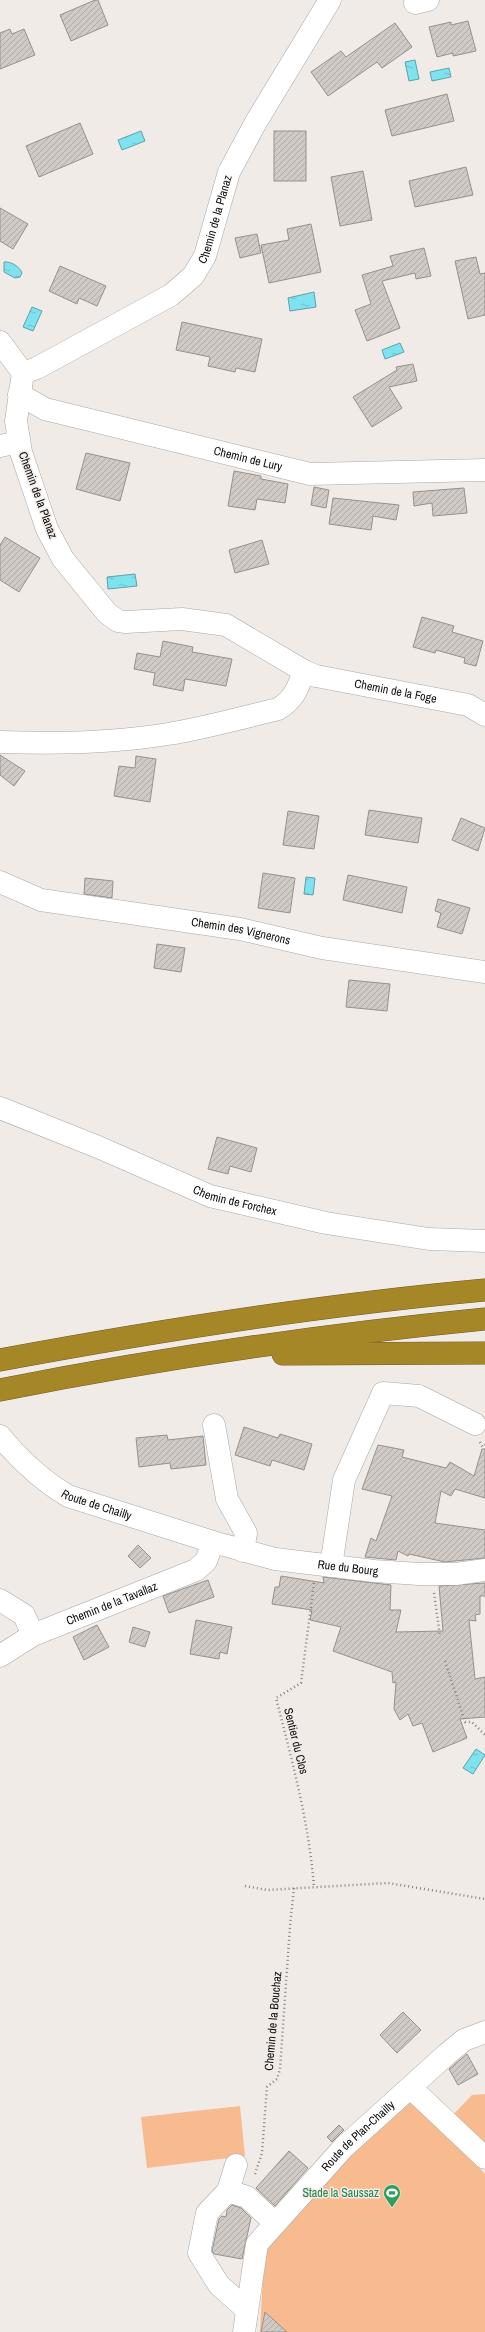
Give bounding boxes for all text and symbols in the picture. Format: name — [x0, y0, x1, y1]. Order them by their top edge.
street label: Chemin de la Planaz — [194, 173, 236, 267]
street label: Chemin de Lury — [212, 443, 284, 475]
street label: Chemin de la Planaz — [15, 449, 61, 541]
street label: Chemin de la Foge — [353, 676, 438, 707]
street label: Chemin des Vignerons — [190, 914, 292, 948]
street label: Chemin de Forchex — [191, 1182, 278, 1219]
street label: Route de Chailly — [58, 1486, 134, 1524]
street label: Rue du Bourg — [317, 1556, 379, 1579]
street label: Chemin de la Tavallaz — [64, 1578, 160, 1629]
street label: Sentier du Clos — [280, 1706, 312, 1776]
street label: Chemin de la Bouchaz — [261, 1971, 285, 2071]
street label: Route de Plan-Chailly — [318, 2097, 398, 2175]
sports icon: Stade la Saussaz — [382, 2183, 402, 2208]
place label: Stade la Saussaz — [302, 2185, 379, 2201]

